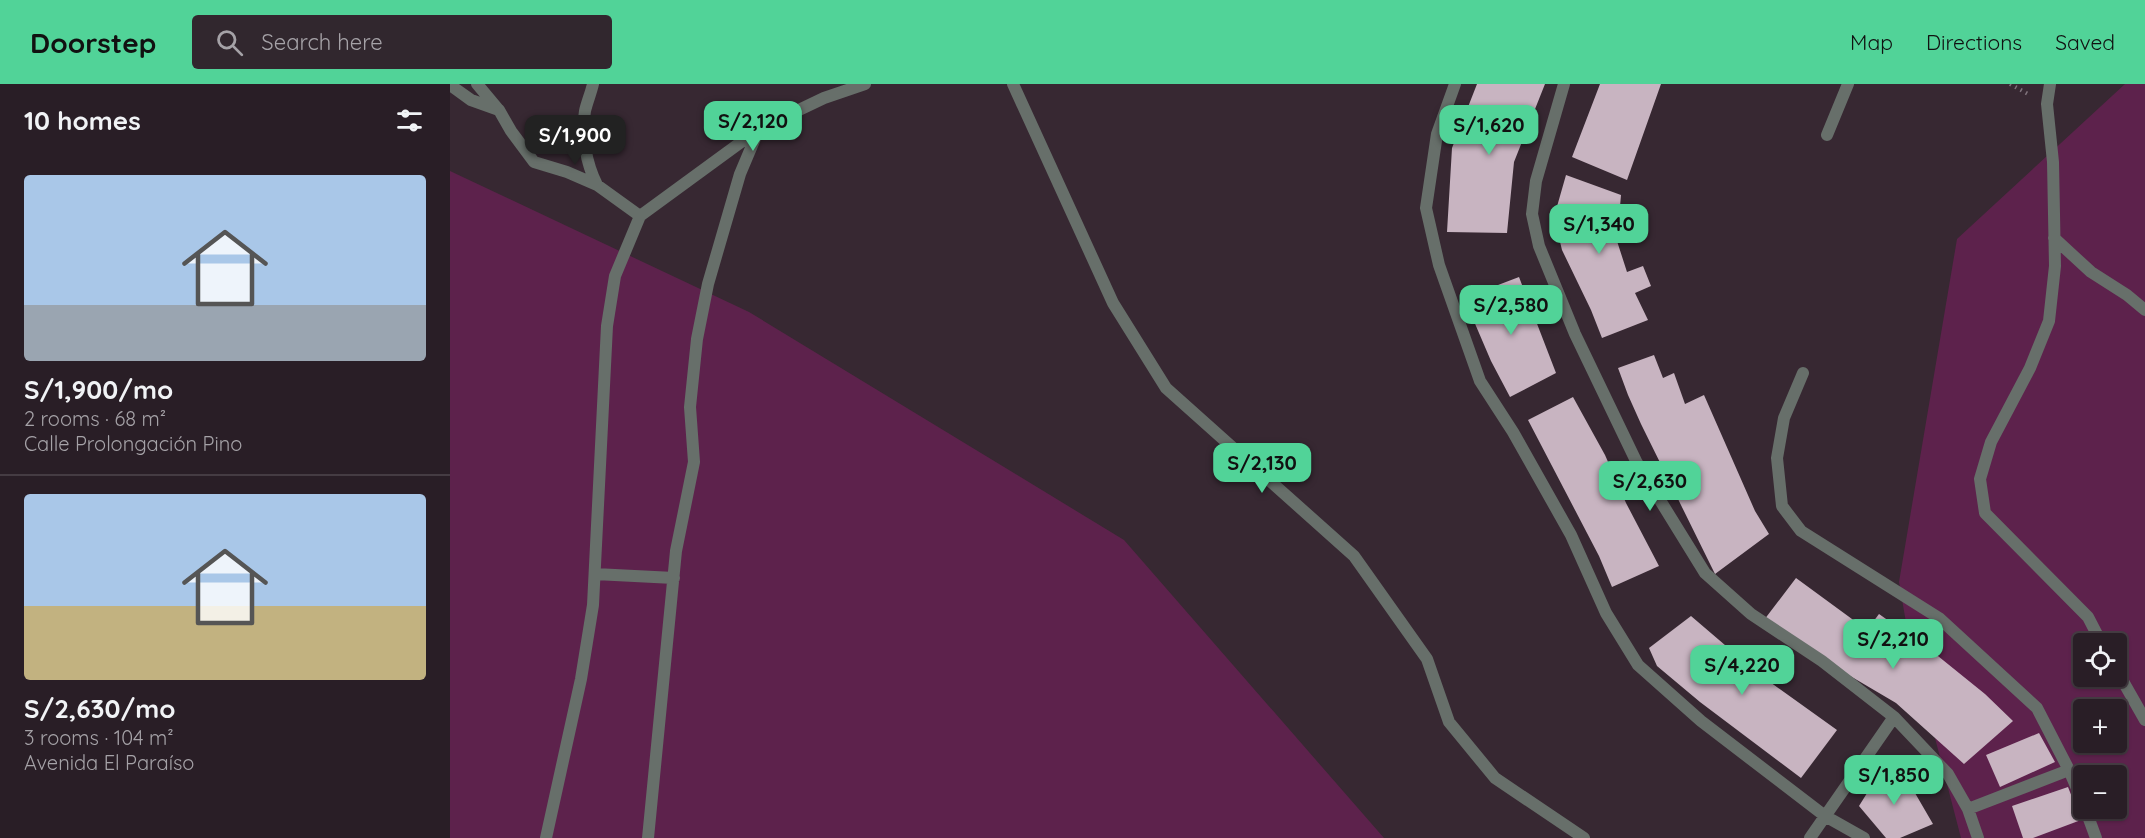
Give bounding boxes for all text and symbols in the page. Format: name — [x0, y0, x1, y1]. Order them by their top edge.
search box — [192, 15, 612, 69]
text: Doorstep — [30, 25, 156, 60]
icon: search — [213, 26, 246, 59]
text: Search here — [261, 28, 383, 56]
text: Map — [1850, 29, 1893, 55]
text: Directions — [1926, 29, 2022, 55]
text: Saved — [2055, 29, 2115, 55]
pin: S/2,120 — [698, 101, 808, 152]
text: 10 homes — [24, 104, 141, 137]
icon: filters — [393, 104, 426, 137]
pin: S/1,620 — [1434, 105, 1544, 156]
text: S/2,120 — [718, 108, 788, 133]
text: S/1,620 — [1453, 112, 1525, 137]
pin: S/1,900 — [520, 115, 630, 166]
text: S/1,900 — [539, 122, 611, 147]
pin: S/1,340 — [1544, 204, 1654, 255]
text: S/1,340 — [1563, 211, 1635, 236]
icon: home — [171, 214, 279, 322]
pin: S/2,580 — [1456, 285, 1566, 336]
text: S/2,580 — [1474, 292, 1548, 317]
text: S/1,900/mo — [24, 373, 173, 406]
text: 2 rooms · 68 m² — [24, 406, 166, 431]
text: Calle Prolongación Pino — [24, 431, 242, 456]
pin: S/2,130 — [1207, 443, 1317, 494]
text: S/2,130 — [1227, 450, 1297, 475]
pin: S/2,630 — [1595, 461, 1705, 512]
text: S/2,630 — [1613, 468, 1687, 493]
icon: home — [171, 533, 279, 641]
pin: S/2,210 — [1838, 619, 1948, 670]
text: S/2,210 — [1857, 626, 1929, 651]
map controls — [2073, 633, 2127, 819]
button: locate — [2073, 633, 2127, 687]
pin: S/4,220 — [1687, 645, 1797, 696]
text: S/4,220 — [1704, 652, 1780, 677]
text: S/2,630/mo — [24, 692, 176, 725]
button: + — [2073, 699, 2127, 753]
text: 3 rooms · 104 m² — [24, 725, 174, 750]
text: Avenida El Paraíso — [24, 750, 194, 775]
pin: S/1,850 — [1839, 755, 1949, 806]
text: S/1,850 — [1858, 762, 1930, 787]
button: − — [2073, 765, 2127, 819]

